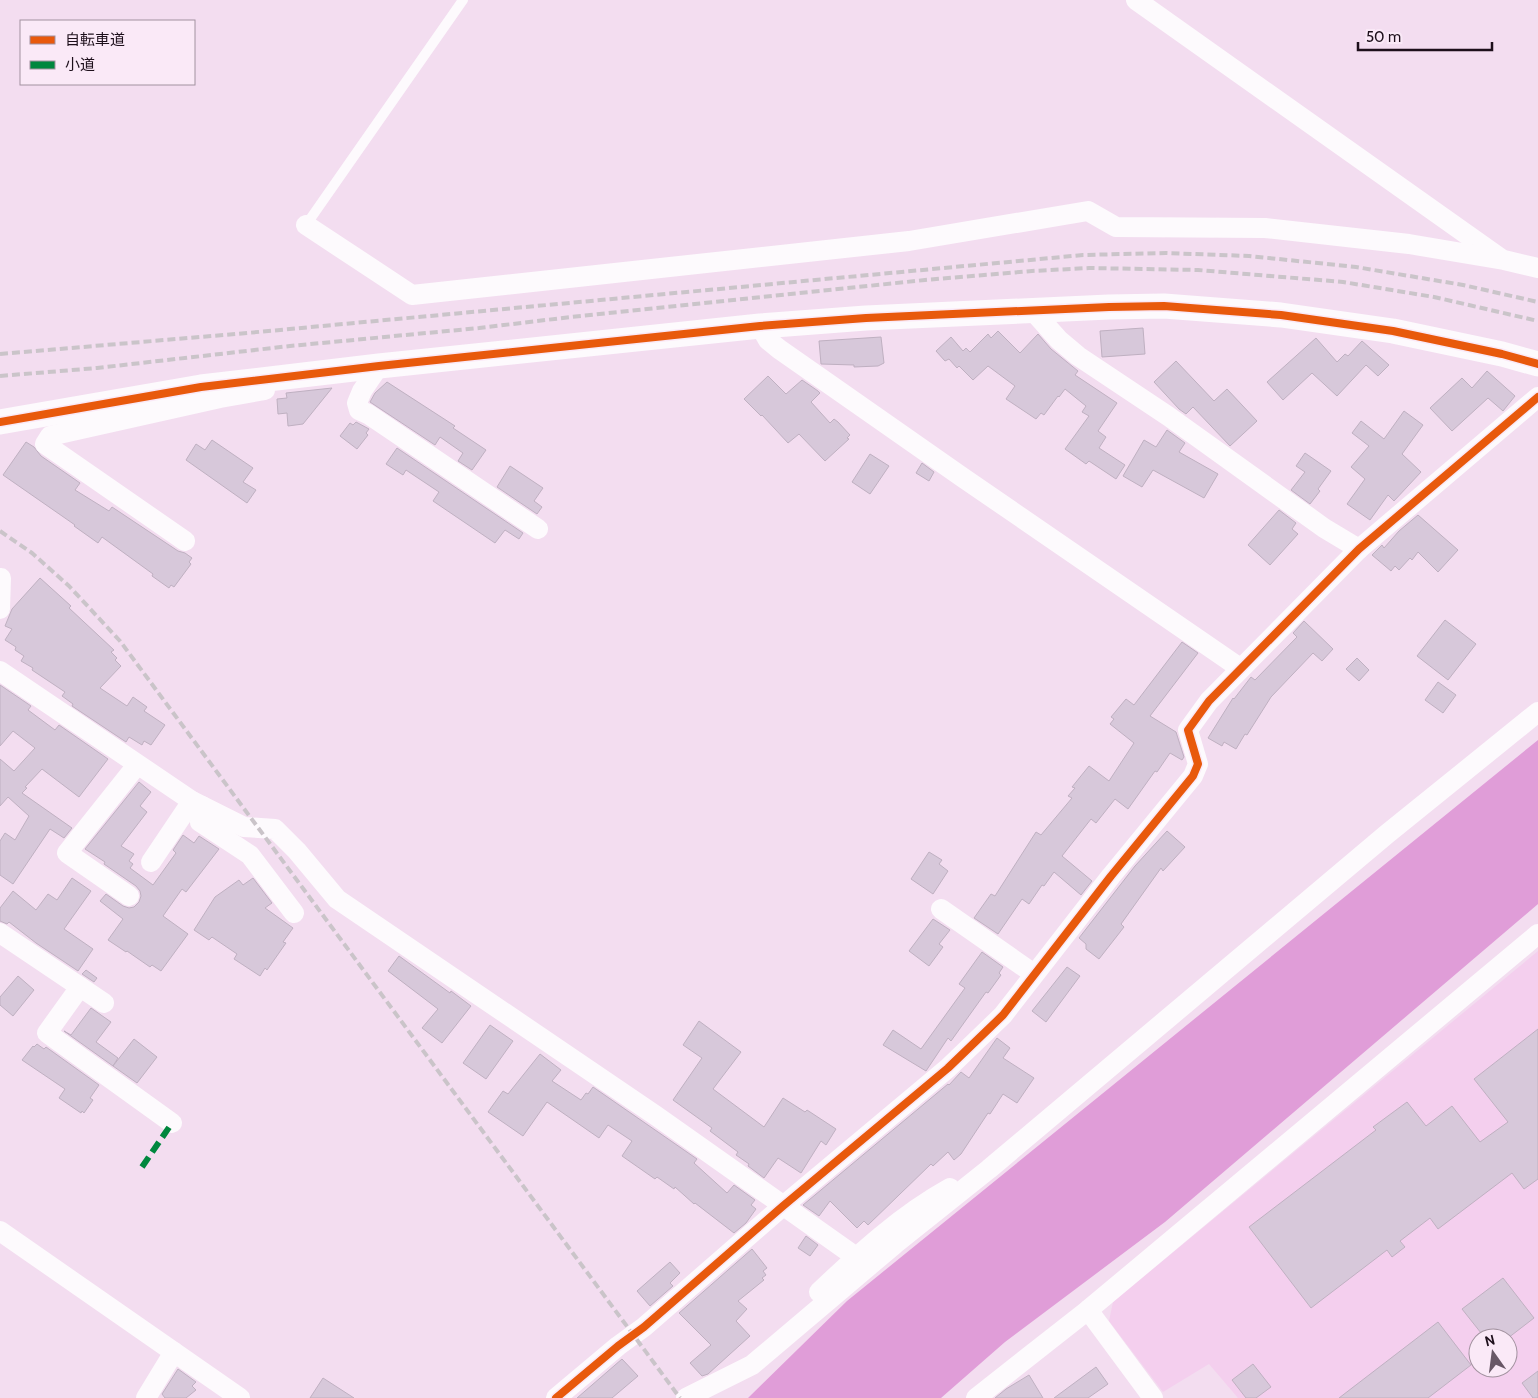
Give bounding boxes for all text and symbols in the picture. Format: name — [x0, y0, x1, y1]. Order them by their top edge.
legend — [20, 20, 195, 85]
scale bar — [1358, 20, 1492, 52]
text: 50 m — [1366, 28, 1401, 46]
text: 自転車道 — [65, 31, 125, 49]
text: 小道 — [65, 56, 95, 74]
north arrow — [1468, 1328, 1518, 1378]
text: N — [1483, 1330, 1497, 1350]

